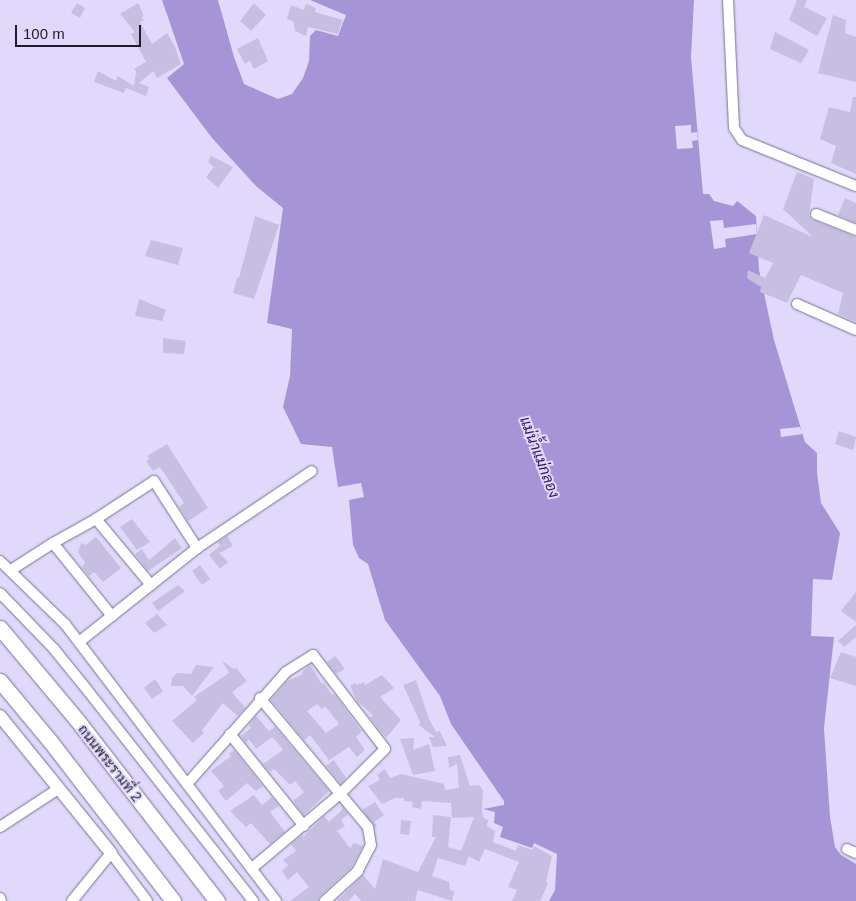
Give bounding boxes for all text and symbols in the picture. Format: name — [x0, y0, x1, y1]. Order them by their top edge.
scale bar — [18, 15, 144, 47]
text: 100 m — [23, 25, 65, 42]
water label: แม่น้ำแม่กลอง — [516, 414, 564, 500]
street label: ถนนพระรามที่ 2 — [75, 721, 145, 805]

